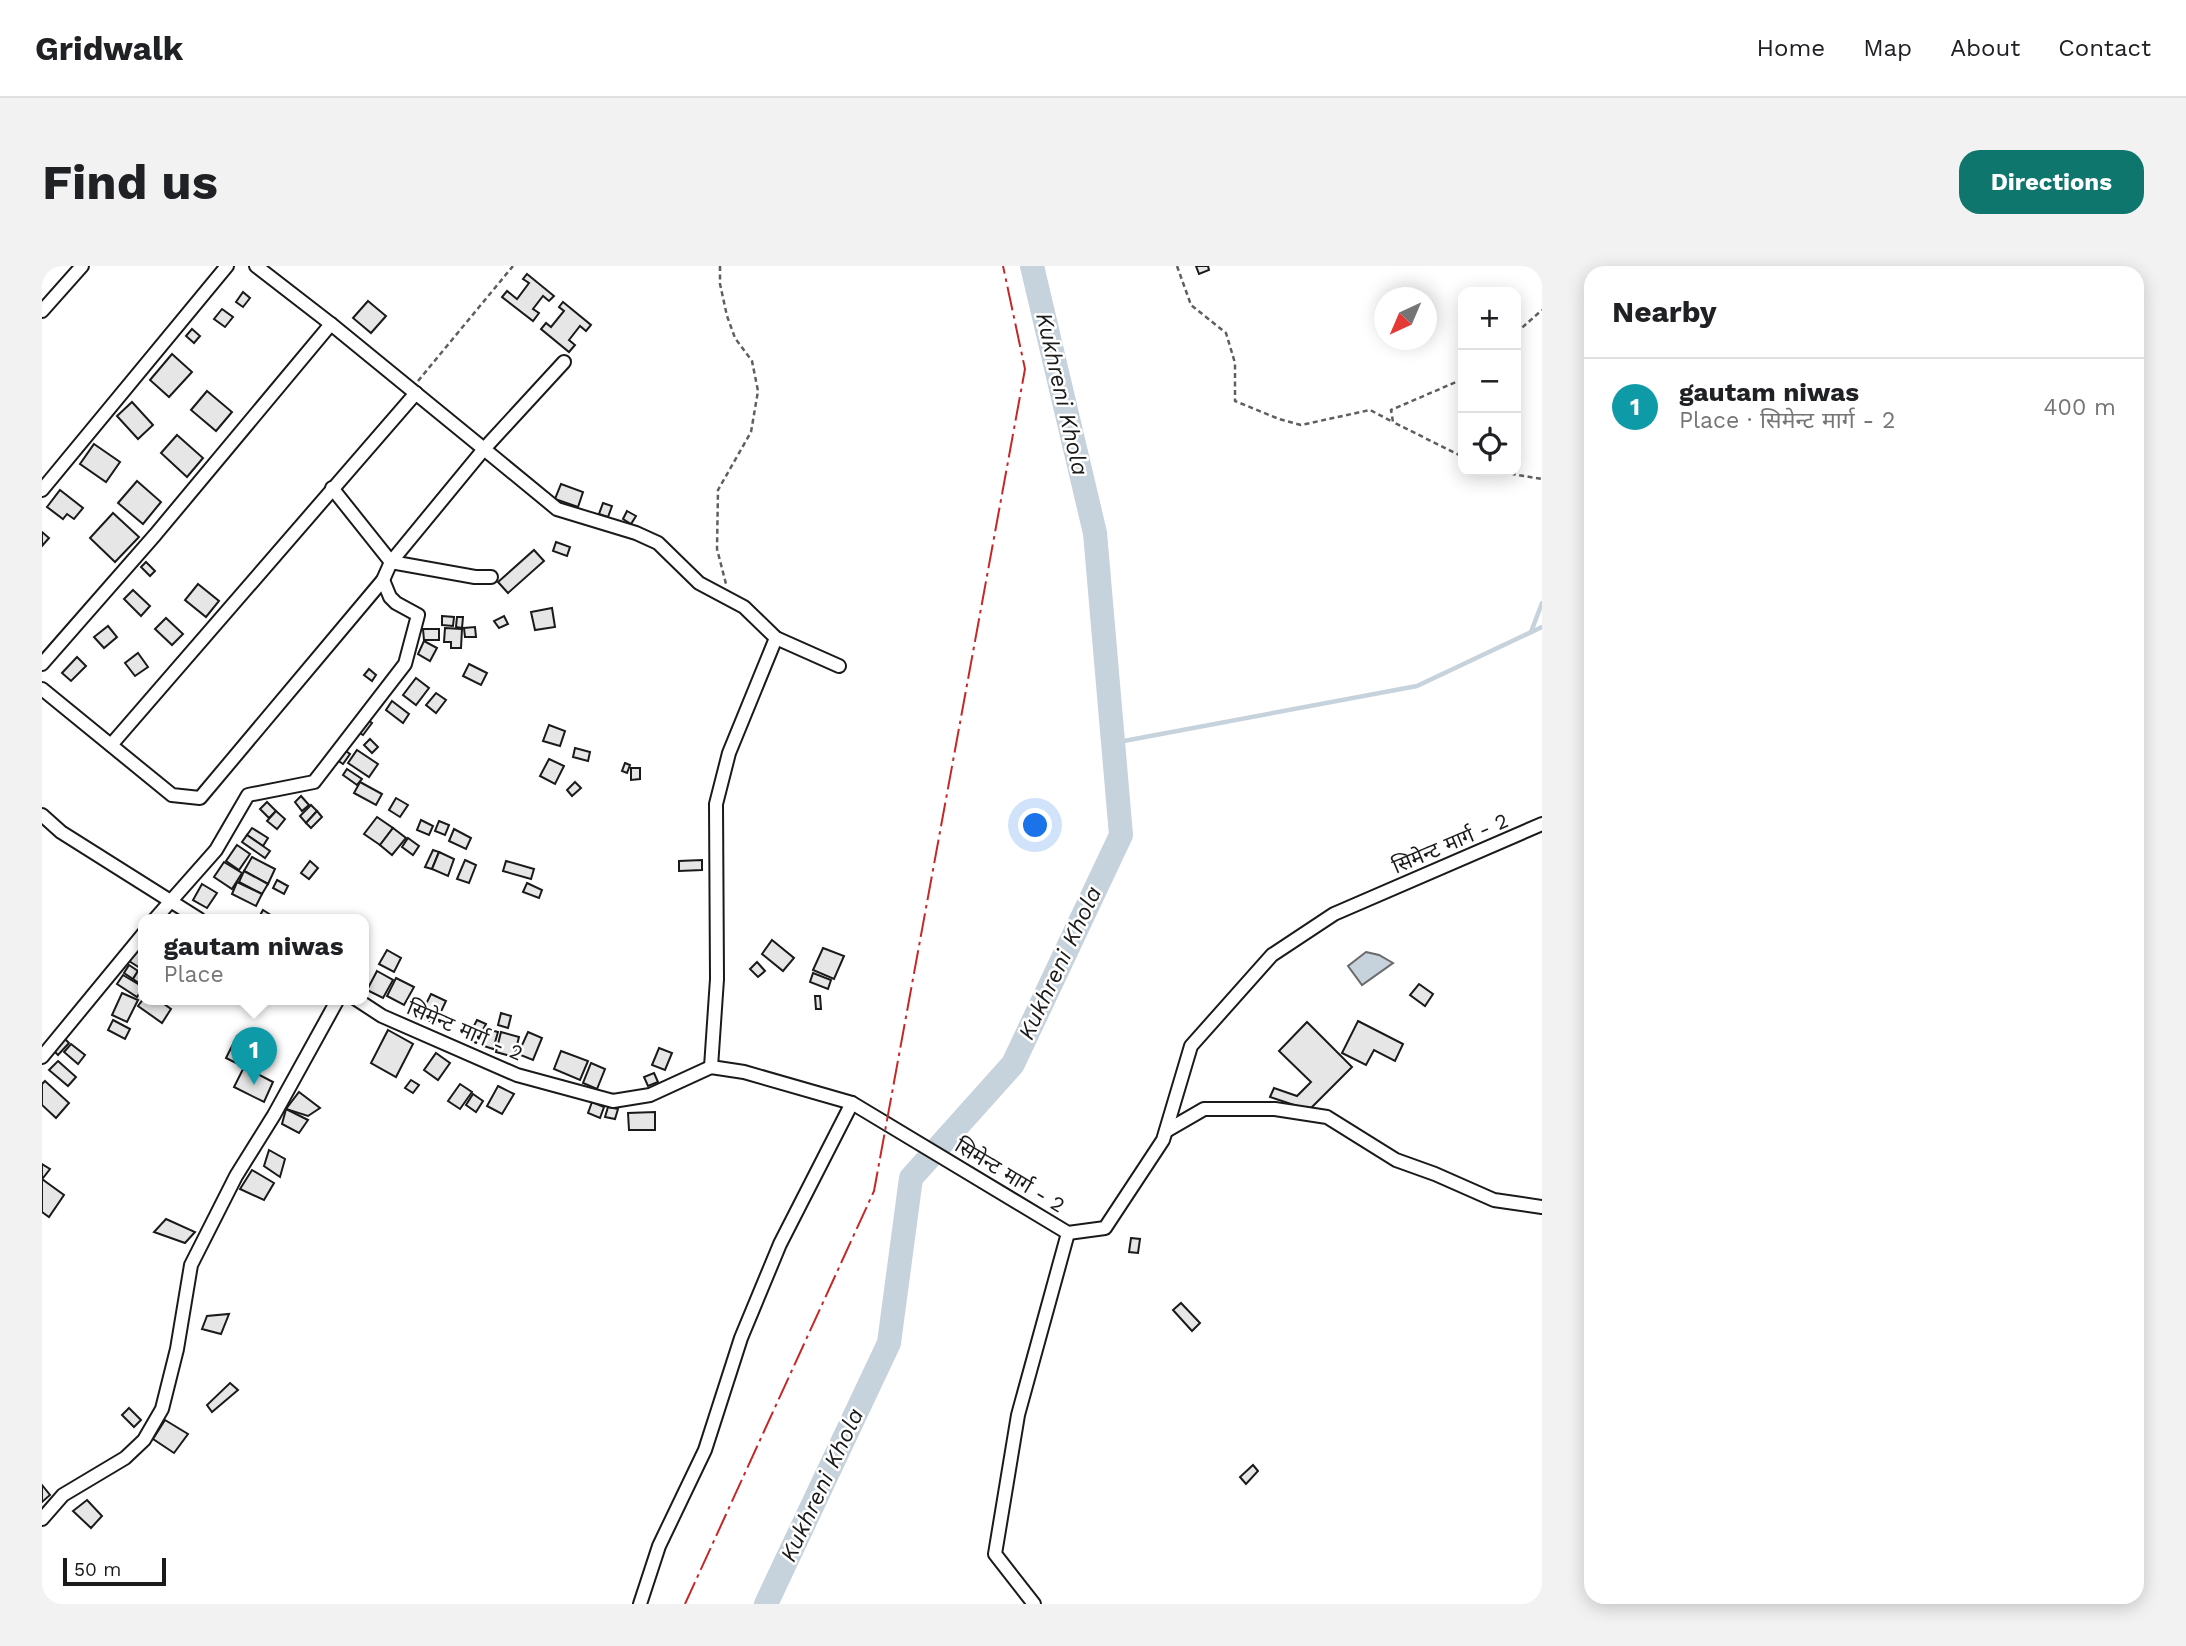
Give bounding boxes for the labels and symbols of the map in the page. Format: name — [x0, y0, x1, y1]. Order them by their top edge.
north arrow — [1374, 287, 1437, 350]
water label: Kukhreni Khola — [1030, 310, 1094, 478]
street label: सिमेन्ट मार्ग - 2 — [1388, 807, 1512, 879]
your location — [1018, 808, 1052, 842]
water label: Kukhreni Khola — [1013, 882, 1107, 1044]
street label: सिमेन्ट मार्ग - 2 — [403, 994, 527, 1066]
pin: 1 — [231, 1027, 277, 1085]
street label: सिमेन्ट मार्ग - 2 — [951, 1132, 1069, 1218]
water label: Kukhreni Khola — [775, 1404, 869, 1566]
scale bar — [63, 1555, 166, 1587]

